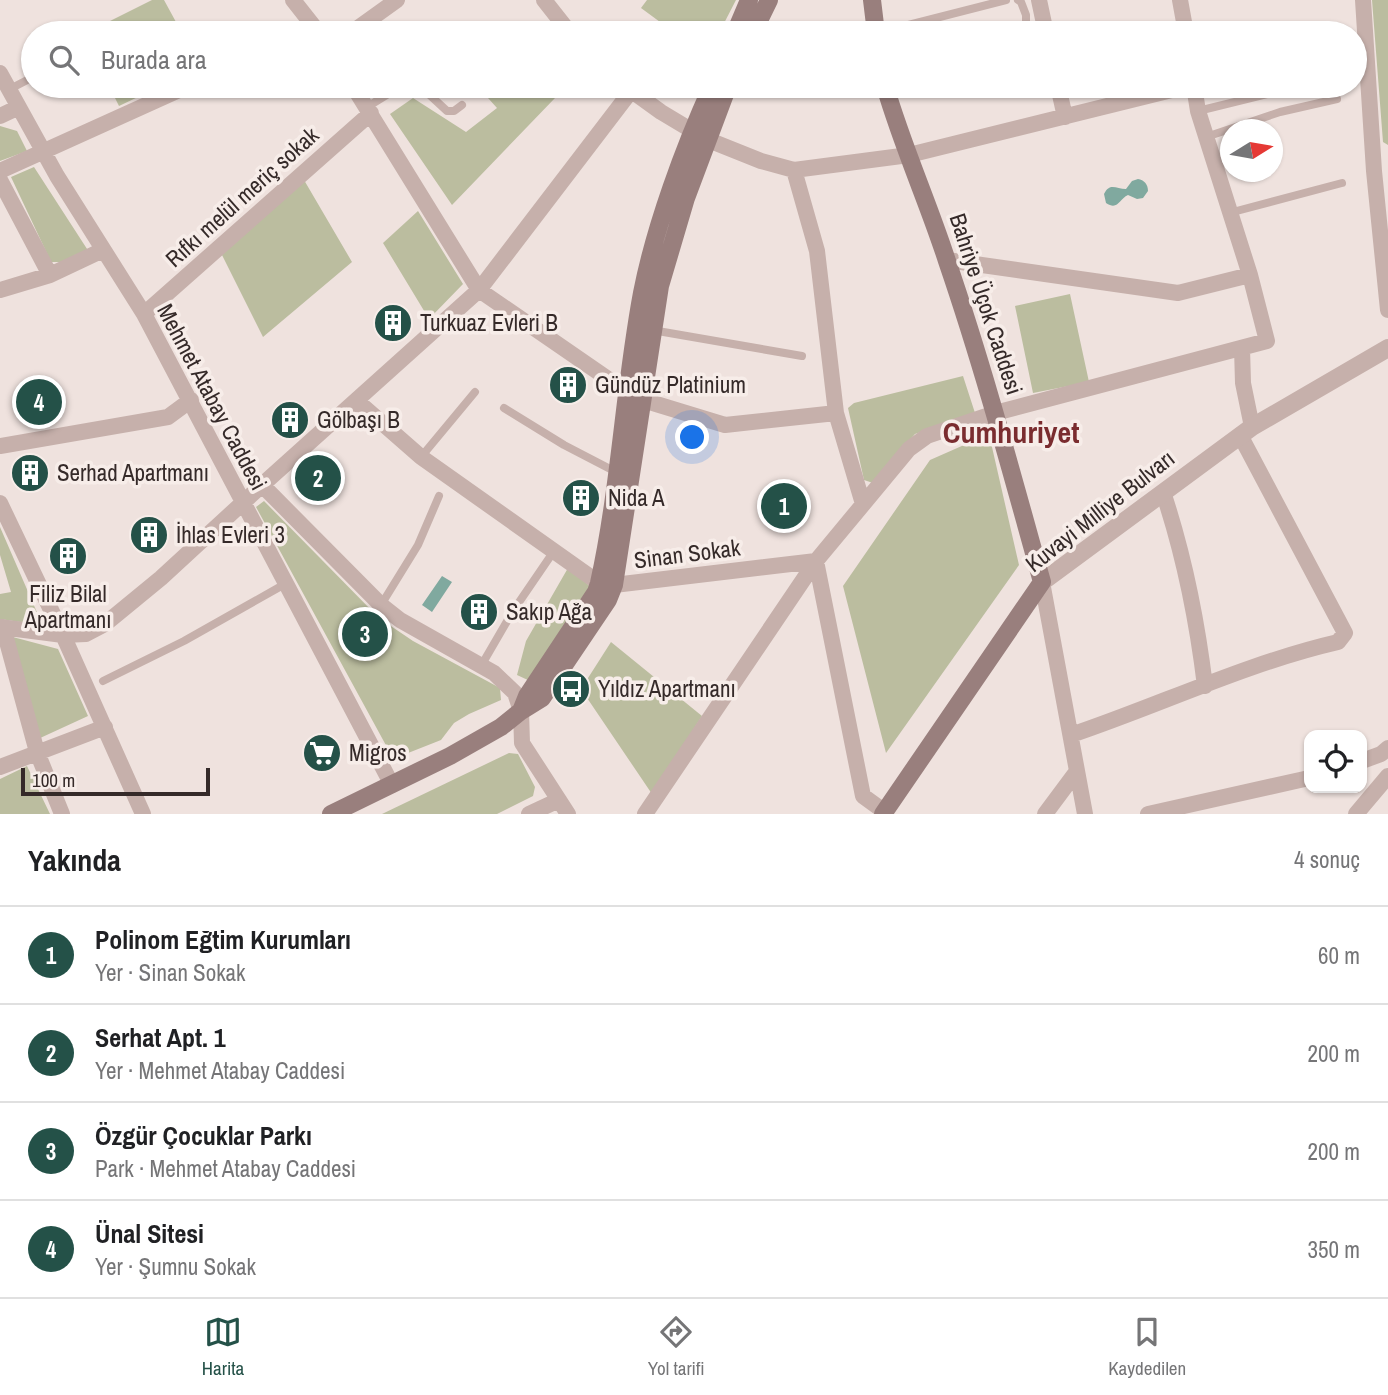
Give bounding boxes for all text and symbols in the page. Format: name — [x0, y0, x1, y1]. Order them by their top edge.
search box — [21, 21, 1367, 98]
icon: search — [45, 41, 83, 79]
text: Burada ara — [101, 42, 206, 77]
street label: Rıfkı melül meriç sokak — [158, 119, 325, 274]
north arrow — [1220, 119, 1283, 182]
street label: Bahriye Üçok Caddesi — [943, 209, 1030, 398]
street label: Mehmet Atabay Caddesi — [150, 298, 275, 495]
building icon: Turkuaz Evleri B — [372, 302, 414, 344]
place label: Turkuaz Evleri B — [420, 307, 558, 338]
building icon: Gündüz Platinium — [547, 364, 589, 406]
place label: Gündüz Platinium — [595, 369, 746, 400]
pin: 4 — [16, 376, 62, 428]
building icon: Gölbaşı B — [269, 399, 311, 441]
place label: Gölbaşı B — [317, 404, 400, 435]
district label: Cumhuriyet — [943, 412, 1079, 452]
your location — [675, 420, 709, 454]
street label: Kuvayi Milliye Bulvarı — [1019, 443, 1181, 579]
building icon: Serhad Apartmanı — [9, 452, 51, 494]
pin: 2 — [295, 452, 341, 504]
place label: Serhad Apartmanı — [57, 457, 209, 488]
building icon: Nida A — [560, 477, 602, 519]
pin: 1 — [761, 480, 807, 532]
place label: Nida A — [608, 482, 665, 513]
building icon: İhlas Evleri 3 — [128, 514, 170, 556]
place label: İhlas Evleri 3 — [176, 519, 285, 550]
street label: Sinan Sokak — [632, 532, 742, 575]
building icon: Filiz Bilal Apartmanı — [47, 535, 89, 577]
place label: Filiz Bilal Apartmanı — [23, 578, 112, 635]
building icon: Sakıp Ağa — [458, 591, 500, 633]
place label: Sakıp Ağa — [506, 596, 593, 627]
pin: 3 — [342, 608, 388, 660]
bus stop icon: Yıldız Apartmanı — [550, 668, 592, 710]
place label: Yıldız Apartmanı — [598, 673, 736, 704]
map controls — [1304, 730, 1367, 793]
button: locate — [1304, 730, 1367, 793]
supermarket icon: Migros — [301, 732, 343, 774]
place label: Migros — [349, 737, 407, 768]
scale bar — [21, 765, 210, 797]
text: 100 m — [32, 767, 75, 793]
text: Yakında — [28, 840, 121, 880]
text: 4 sonuç — [1294, 844, 1360, 875]
text: Polinom Eğtim Kurumları — [95, 922, 351, 957]
text: 1 — [46, 940, 56, 971]
text: 60 m — [1318, 940, 1360, 971]
text: Yer · Sinan Sokak — [95, 957, 246, 988]
text: Serhat Apt. 1 — [95, 1020, 226, 1055]
text: 2 — [46, 1038, 56, 1069]
text: 200 m — [1308, 1038, 1360, 1069]
text: Yer · Mehmet Atabay Caddesi — [95, 1055, 345, 1086]
text: Özgür Çocuklar Parkı — [95, 1118, 312, 1153]
text: 3 — [46, 1136, 56, 1167]
text: 200 m — [1308, 1136, 1360, 1167]
text: Park · Mehmet Atabay Caddesi — [95, 1153, 356, 1184]
text: Ünal Sitesi — [95, 1216, 204, 1251]
text: 4 — [46, 1234, 56, 1265]
text: 350 m — [1308, 1234, 1360, 1265]
text: Yer · Şumnu Sokak — [95, 1251, 256, 1282]
tab: Harita — [202, 1313, 244, 1381]
tab: Yol tarifi — [648, 1313, 705, 1381]
tab: Kaydedilen — [1108, 1313, 1186, 1381]

